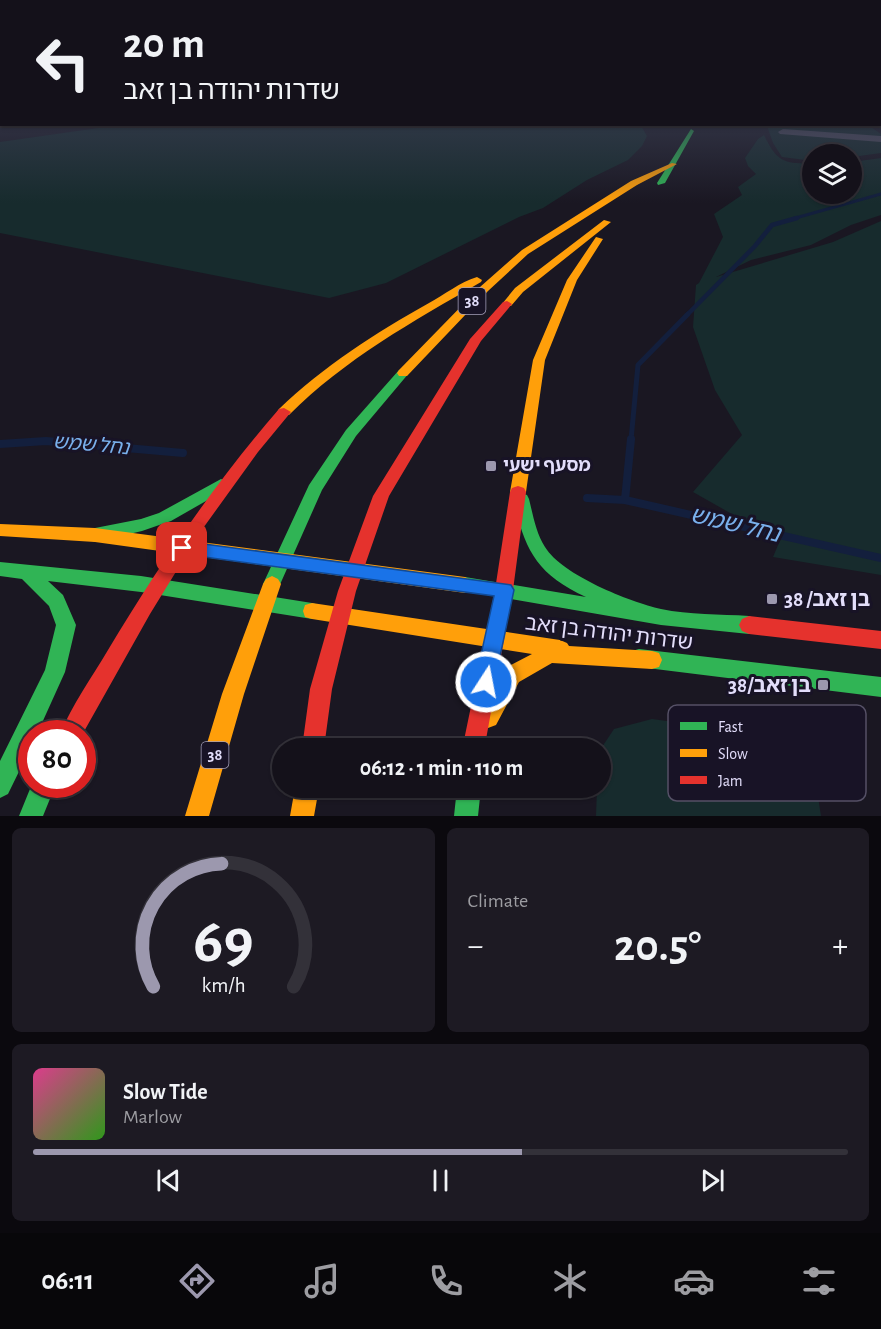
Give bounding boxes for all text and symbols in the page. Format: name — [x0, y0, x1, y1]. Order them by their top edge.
text: 20 m — [123, 23, 205, 65]
icon: left — [24, 24, 102, 102]
text: שדרות יהודה בן זאב — [123, 77, 340, 104]
map controls — [802, 144, 862, 204]
button: layers — [802, 144, 862, 204]
road number: 38 — [458, 288, 486, 314]
water label: נחל שמש — [52, 432, 131, 458]
place label: מסעף ישעי — [503, 457, 591, 475]
marker: מסעף ישעי — [484, 459, 498, 473]
water label: נחל שמש — [688, 503, 784, 547]
pin — [156, 522, 207, 573]
icon: arrive — [165, 531, 198, 564]
place label: בן זאב/ 38 — [784, 589, 870, 610]
marker: בן זאב/ 38 — [765, 592, 779, 606]
street label: שדרות יהודה בן זאב — [524, 612, 694, 654]
position arrow — [454, 650, 518, 714]
place label: בן זאב/38 — [728, 675, 811, 696]
marker: בן זאב/38 — [816, 678, 830, 692]
legend — [668, 705, 866, 801]
text: Fast — [718, 719, 743, 735]
speed limit sign: 80 — [18, 720, 96, 798]
road number: 38 — [202, 742, 228, 768]
text: Slow — [718, 746, 748, 762]
text: 06:12 · 1 min · 110 m — [360, 757, 523, 779]
text: Jam — [718, 773, 743, 789]
text: Climate — [468, 891, 528, 911]
text: 69 — [193, 911, 253, 973]
text: 20.5° — [614, 924, 702, 969]
text: − — [468, 930, 483, 963]
text: + — [832, 930, 848, 963]
text: km/h — [201, 975, 245, 996]
text: Slow Tide — [123, 1081, 208, 1103]
text: Marlow — [123, 1107, 182, 1127]
icon: previous — [152, 1164, 185, 1197]
icon: pause — [424, 1164, 457, 1197]
icon: next — [696, 1164, 729, 1197]
icon: directions — [176, 1260, 218, 1302]
icon: music — [301, 1260, 343, 1302]
icon: phone — [425, 1260, 467, 1302]
icon: climate — [549, 1260, 591, 1302]
icon: car — [673, 1260, 715, 1302]
icon: filters — [798, 1260, 840, 1302]
text: 06:11 — [41, 1267, 94, 1294]

